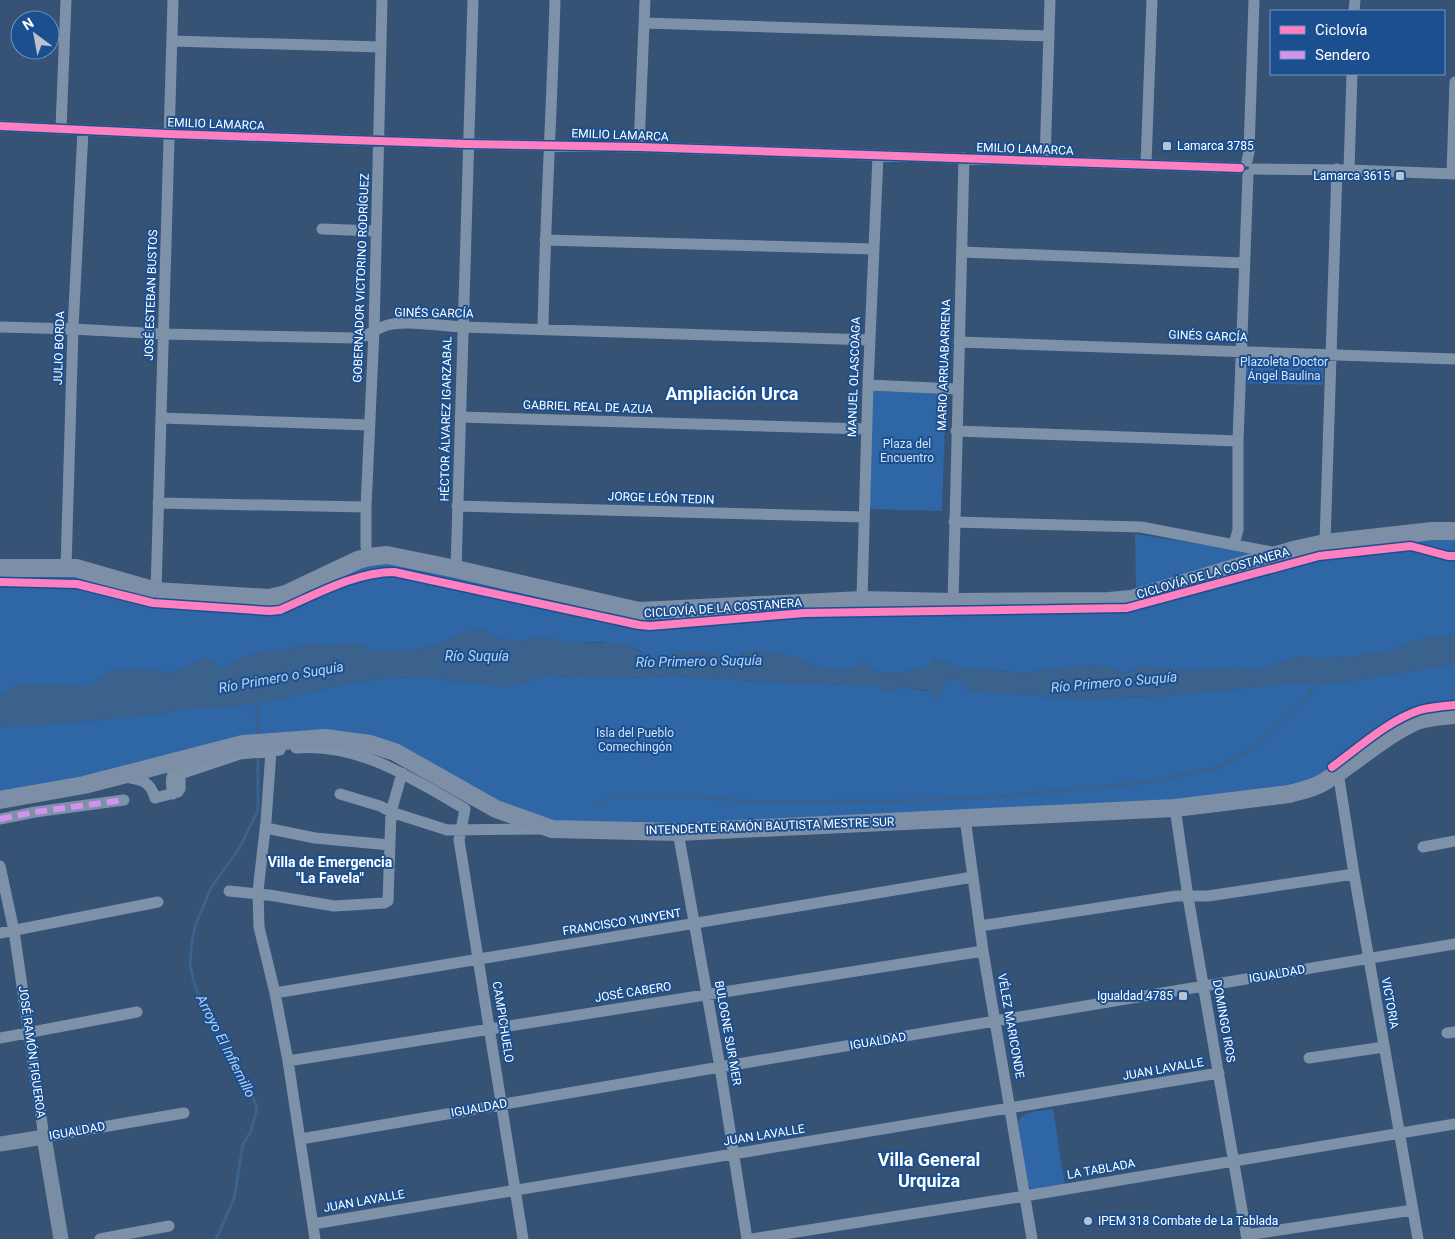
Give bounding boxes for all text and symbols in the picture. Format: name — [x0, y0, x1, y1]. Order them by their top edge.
north arrow — [10, 10, 60, 60]
legend — [1270, 10, 1445, 75]
text: N — [20, 15, 37, 33]
text: Ciclovía — [1315, 21, 1368, 39]
text: Sendero — [1315, 46, 1370, 64]
street label: EMILIO LAMARCA — [167, 115, 265, 133]
street label: EMILIO LAMARCA — [571, 126, 669, 144]
place label: Lamarca 3785 — [1177, 139, 1254, 153]
street label: EMILIO LAMARCA — [976, 140, 1074, 158]
marker: Lamarca 3785 — [1161, 140, 1173, 152]
place label: Lamarca 3615 — [1313, 169, 1390, 183]
marker: Lamarca 3615 — [1394, 170, 1406, 182]
street label: GOBERNADOR VICTORINO RODRÍGUEZ — [349, 173, 372, 383]
street label: JOSÉ ESTEBAN BUSTOS — [141, 229, 160, 361]
street label: MARIO ARRUABARRENA — [935, 299, 953, 431]
street label: GINÉS GARCÍA — [394, 304, 474, 321]
street label: JULIO BORDA — [51, 311, 67, 385]
street label: MANUEL OLASCOAGA — [845, 316, 863, 437]
street label: GINÉS GARCÍA — [1168, 327, 1248, 344]
street label: HÉCTOR ÁLVAREZ IGARZABAL — [437, 336, 454, 502]
park label: Plazoleta Doctor Ángel Baulina — [1240, 355, 1328, 383]
district label: Ampliación Urca — [666, 383, 799, 404]
street label: GABRIEL REAL DE AZUA — [523, 398, 653, 416]
park label: Plaza del Encuentro — [880, 437, 934, 465]
street label: JORGE LEÓN TEDIN — [607, 488, 715, 507]
street label: CICLOVÍA DE LA COSTANERA — [1135, 543, 1291, 602]
street label: CICLOVÍA DE LA COSTANERA — [643, 594, 803, 621]
water label: Río Suquía — [445, 648, 509, 664]
water label: Río Primero o Suquía — [635, 652, 763, 670]
water label: Río Primero o Suquía — [217, 658, 345, 696]
water label: Río Primero o Suquía — [1050, 669, 1178, 695]
park label: Isla del Pueblo Comechingón — [596, 726, 674, 754]
street label: INTENDENTE RAMÓN BAUTISTA MESTRE SUR — [645, 814, 895, 837]
district label: Villa de Emergencia "La Favela" — [268, 854, 393, 886]
street label: FRANCISCO YUNYENT — [562, 906, 682, 938]
street label: IGUALDAD — [1248, 962, 1306, 986]
street label: VÉLEZ MARICONDE — [995, 972, 1028, 1080]
street label: VICTORIA — [1379, 976, 1401, 1030]
street label: JOSÉ CABERO — [594, 978, 672, 1005]
street label: DOMINGO IROS — [1210, 978, 1238, 1064]
street label: CAMPICHUELO — [490, 980, 516, 1064]
street label: BULOGNE SUR MER — [712, 980, 744, 1087]
street label: JOSÉ RAMÓN FIGUEROA — [16, 985, 49, 1119]
place label: Igualdad 4785 — [1097, 989, 1173, 1003]
marker: Igualdad 4785 — [1177, 990, 1189, 1002]
water label: Arroyo El Infiernillo — [193, 991, 259, 1100]
street label: IGUALDAD — [849, 1030, 907, 1052]
street label: JUAN LAVALLE — [1121, 1055, 1205, 1083]
street label: IGUALDAD — [450, 1096, 508, 1120]
street label: IGUALDAD — [48, 1119, 106, 1143]
street label: JUAN LAVALLE — [722, 1122, 806, 1148]
district label: Villa General Urquiza — [878, 1149, 980, 1191]
street label: LA TABLADA — [1066, 1156, 1136, 1182]
street label: JUAN LAVALLE — [322, 1187, 406, 1215]
place label: IPEM 318 Combate de La Tablada — [1098, 1214, 1278, 1228]
marker: IPEM 318 Combate de La Tablada — [1082, 1215, 1094, 1227]

